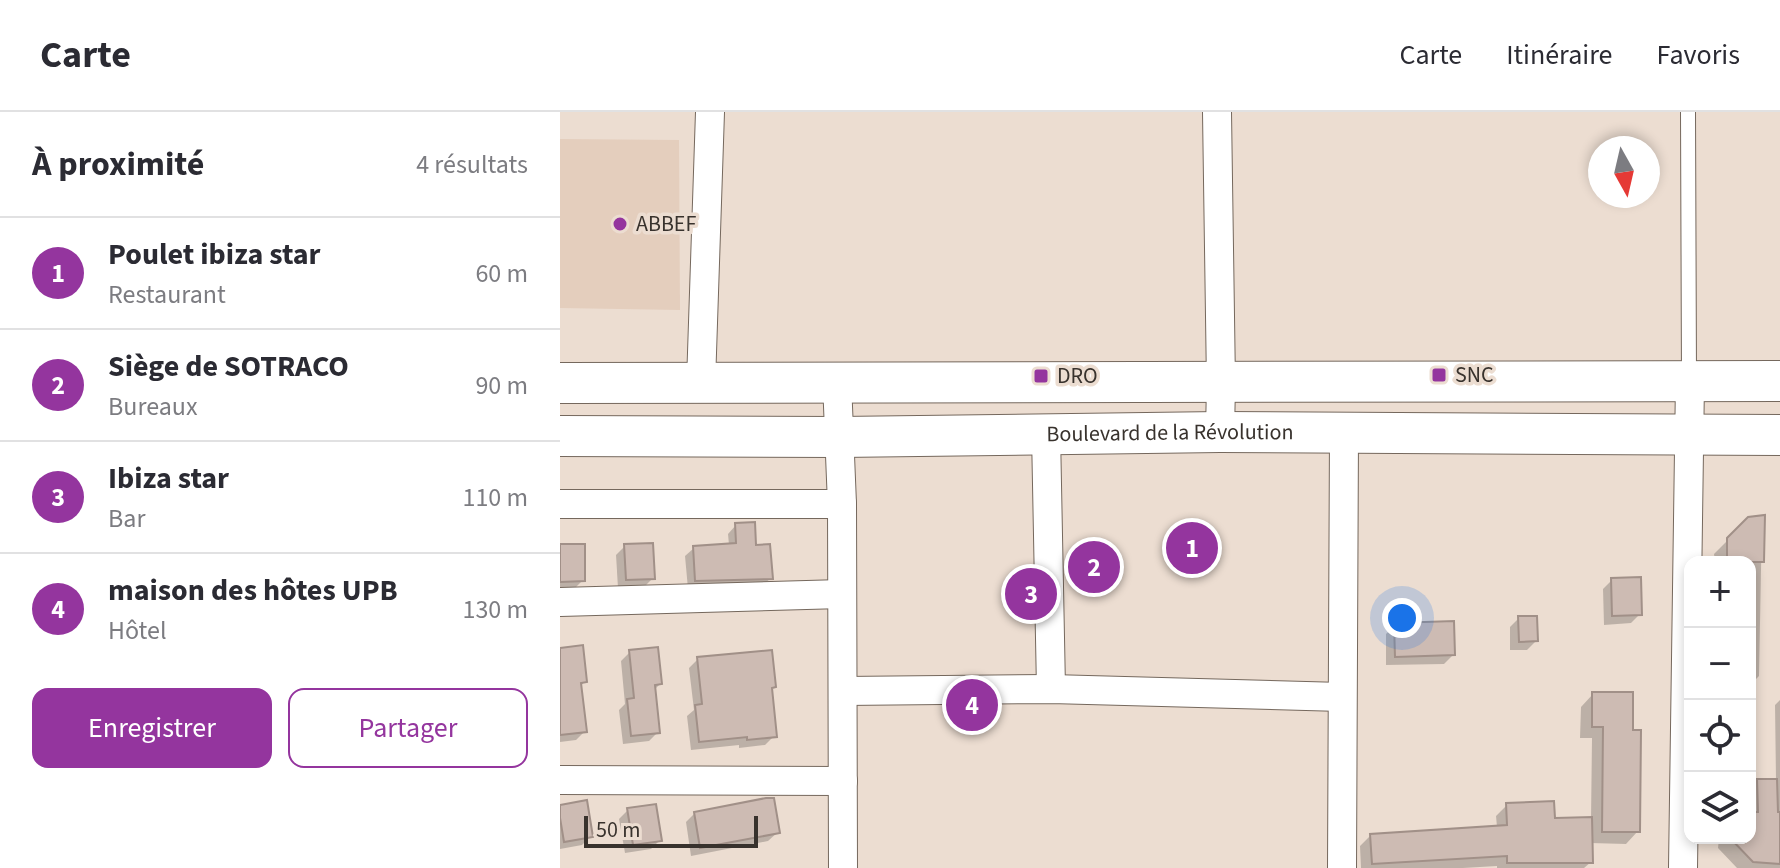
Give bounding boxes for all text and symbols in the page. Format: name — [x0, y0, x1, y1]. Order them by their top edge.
text: Carte — [40, 28, 131, 82]
text: Carte — [1399, 35, 1462, 75]
text: Itinéraire — [1506, 35, 1613, 75]
text: Favoris — [1657, 35, 1740, 75]
north arrow — [1588, 136, 1660, 208]
text: À proximité — [32, 140, 204, 189]
text: 4 résultats — [416, 146, 528, 183]
place label: ABBEF — [636, 208, 696, 240]
marker: ABBEF — [611, 215, 629, 233]
text: Poulet ibiza star — [108, 233, 321, 276]
text: 1 — [51, 255, 65, 292]
text: 60 m — [475, 255, 528, 292]
text: Restaurant — [108, 276, 226, 313]
text: Siège de SOTRACO — [108, 345, 349, 388]
place label: SNC — [1455, 359, 1494, 391]
place label: DRO — [1057, 360, 1098, 392]
marker: SNC — [1430, 366, 1448, 384]
text: 2 — [51, 367, 65, 404]
text: 90 m — [475, 367, 528, 404]
marker: DRO — [1032, 367, 1050, 385]
text: Bureaux — [108, 388, 198, 425]
street label: Boulevard de la Révolution — [1046, 416, 1294, 450]
text: Ibiza star — [108, 457, 229, 500]
text: 3 — [51, 479, 65, 516]
text: 110 m — [462, 479, 528, 516]
text: Bar — [108, 500, 145, 537]
pin: 1 — [1166, 518, 1218, 578]
pin: 2 — [1068, 537, 1120, 597]
map controls — [1684, 556, 1756, 844]
button: + — [1684, 556, 1756, 628]
pin: 3 — [1005, 564, 1057, 624]
text: maison des hôtes UPB — [108, 569, 398, 612]
text: 4 — [51, 591, 65, 628]
text: 130 m — [462, 591, 528, 628]
your location — [1382, 598, 1422, 638]
text: Hôtel — [108, 612, 167, 649]
button: − — [1684, 628, 1756, 700]
pin: 4 — [946, 675, 998, 735]
button: Enregistrer — [32, 688, 272, 768]
button: Partager — [288, 688, 528, 768]
button: locate — [1684, 700, 1756, 772]
button: layers — [1684, 772, 1756, 844]
scale bar — [584, 812, 758, 848]
text: 50 m — [596, 814, 641, 846]

